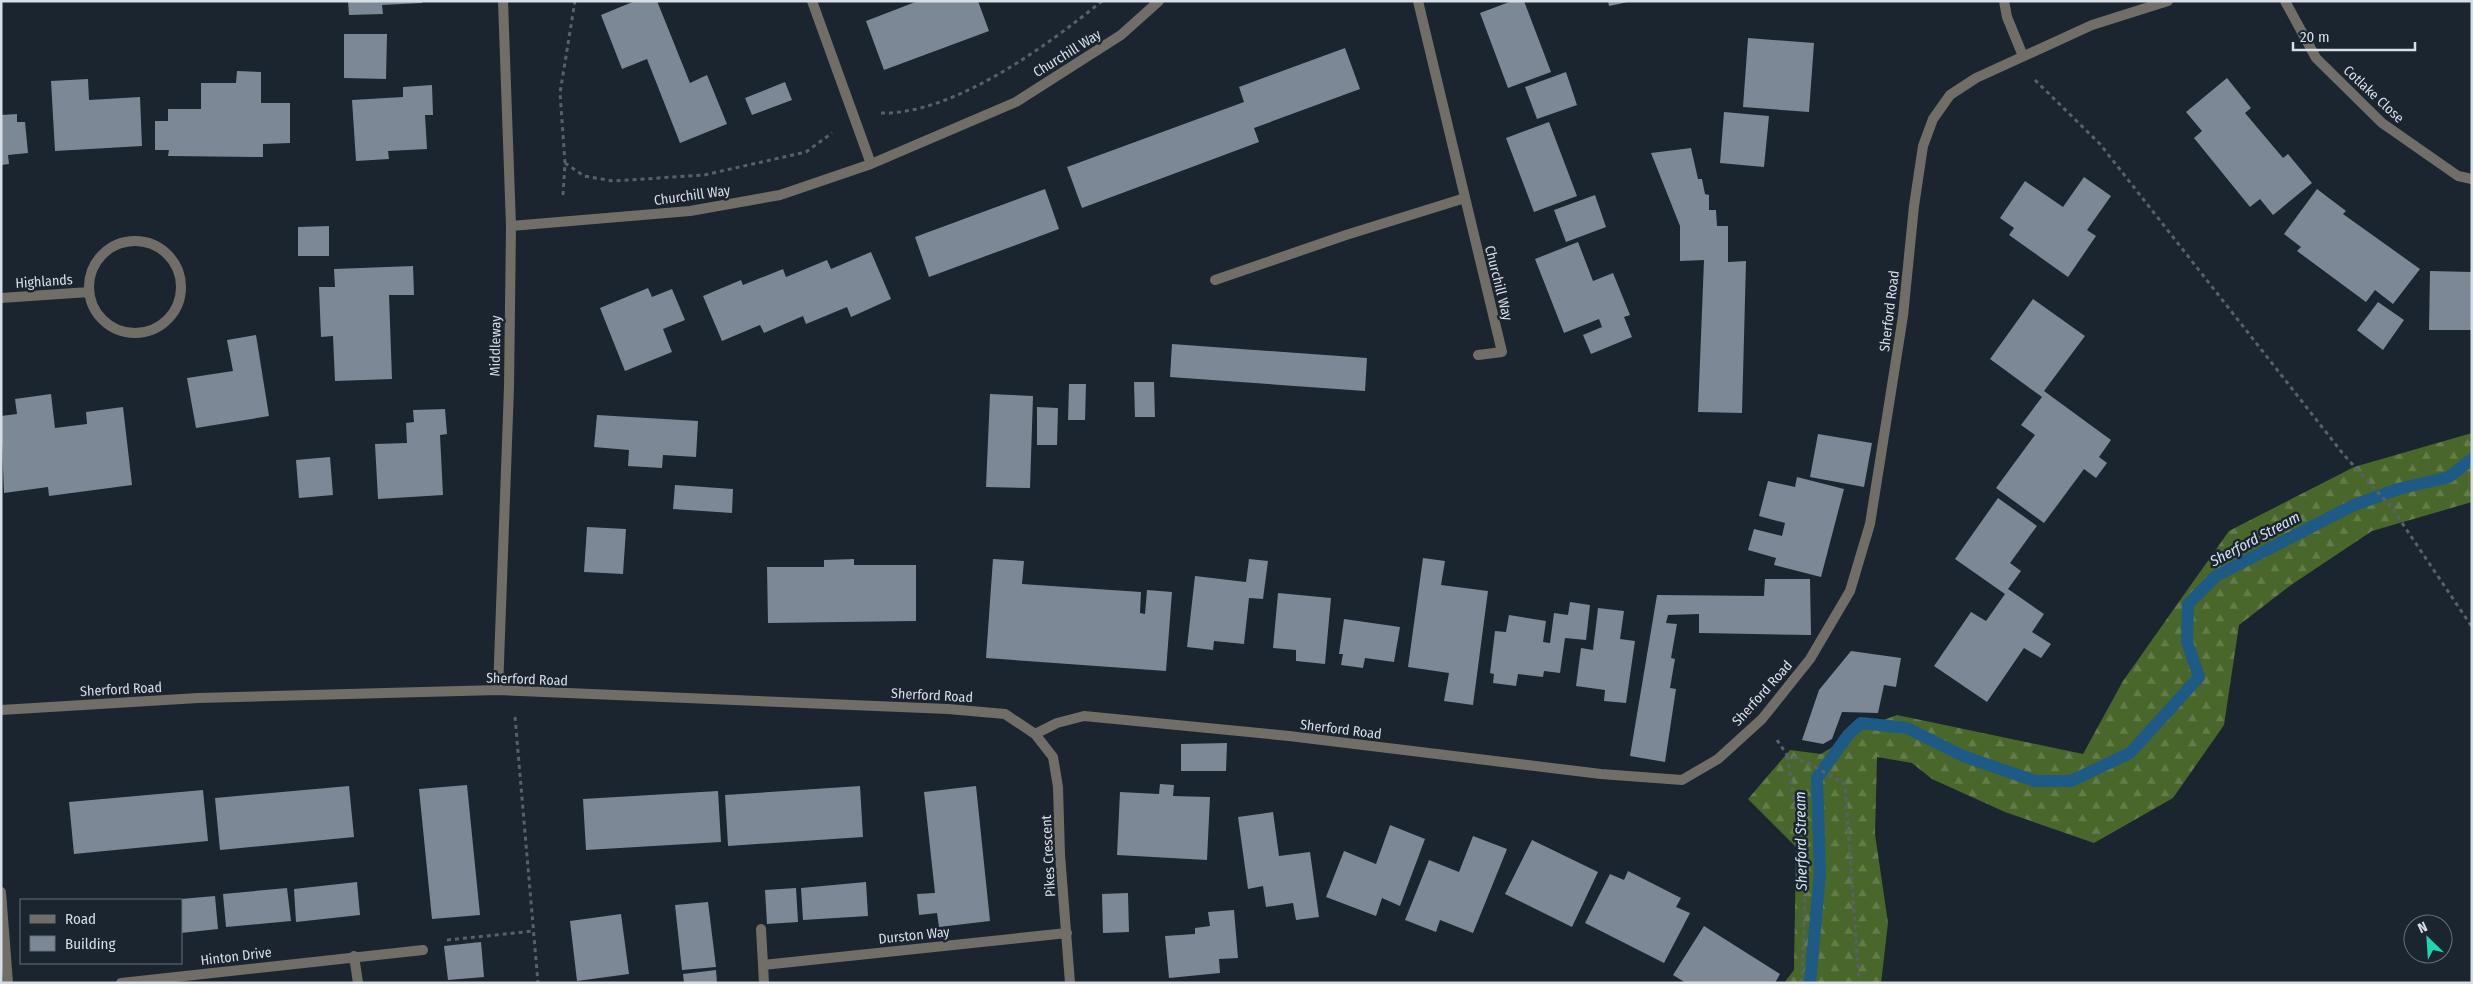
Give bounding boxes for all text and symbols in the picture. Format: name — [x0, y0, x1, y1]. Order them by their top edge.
scale bar — [2293, 20, 2416, 52]
street label: Churchill Way — [1030, 25, 1105, 81]
text: 20 m — [2300, 28, 2330, 46]
street label: Cotlake Close — [2340, 62, 2408, 127]
street label: Churchill Way — [653, 182, 732, 209]
street label: Churchill Way — [1481, 244, 1516, 323]
street label: Sherford Road — [1876, 269, 1903, 353]
street label: Highlands — [15, 271, 73, 292]
street label: Middleway — [486, 315, 505, 377]
water label: Sherford Stream — [2206, 508, 2303, 571]
street label: Sherford Road — [1729, 657, 1796, 729]
street label: Sherford Road — [486, 670, 568, 689]
street label: Sherford Road — [80, 679, 162, 700]
street label: Sherford Road — [891, 685, 973, 706]
street label: Sherford Road — [1299, 716, 1383, 743]
water label: Sherford Stream — [1791, 791, 1811, 892]
street label: Pikes Crescent — [1038, 814, 1059, 898]
legend — [20, 899, 182, 964]
text: Road — [65, 910, 96, 928]
north arrow — [2403, 914, 2453, 964]
text: N — [2415, 918, 2430, 937]
street label: Durston Way — [878, 923, 951, 948]
text: Building — [65, 935, 116, 953]
street label: Hinton Drive — [200, 944, 273, 969]

